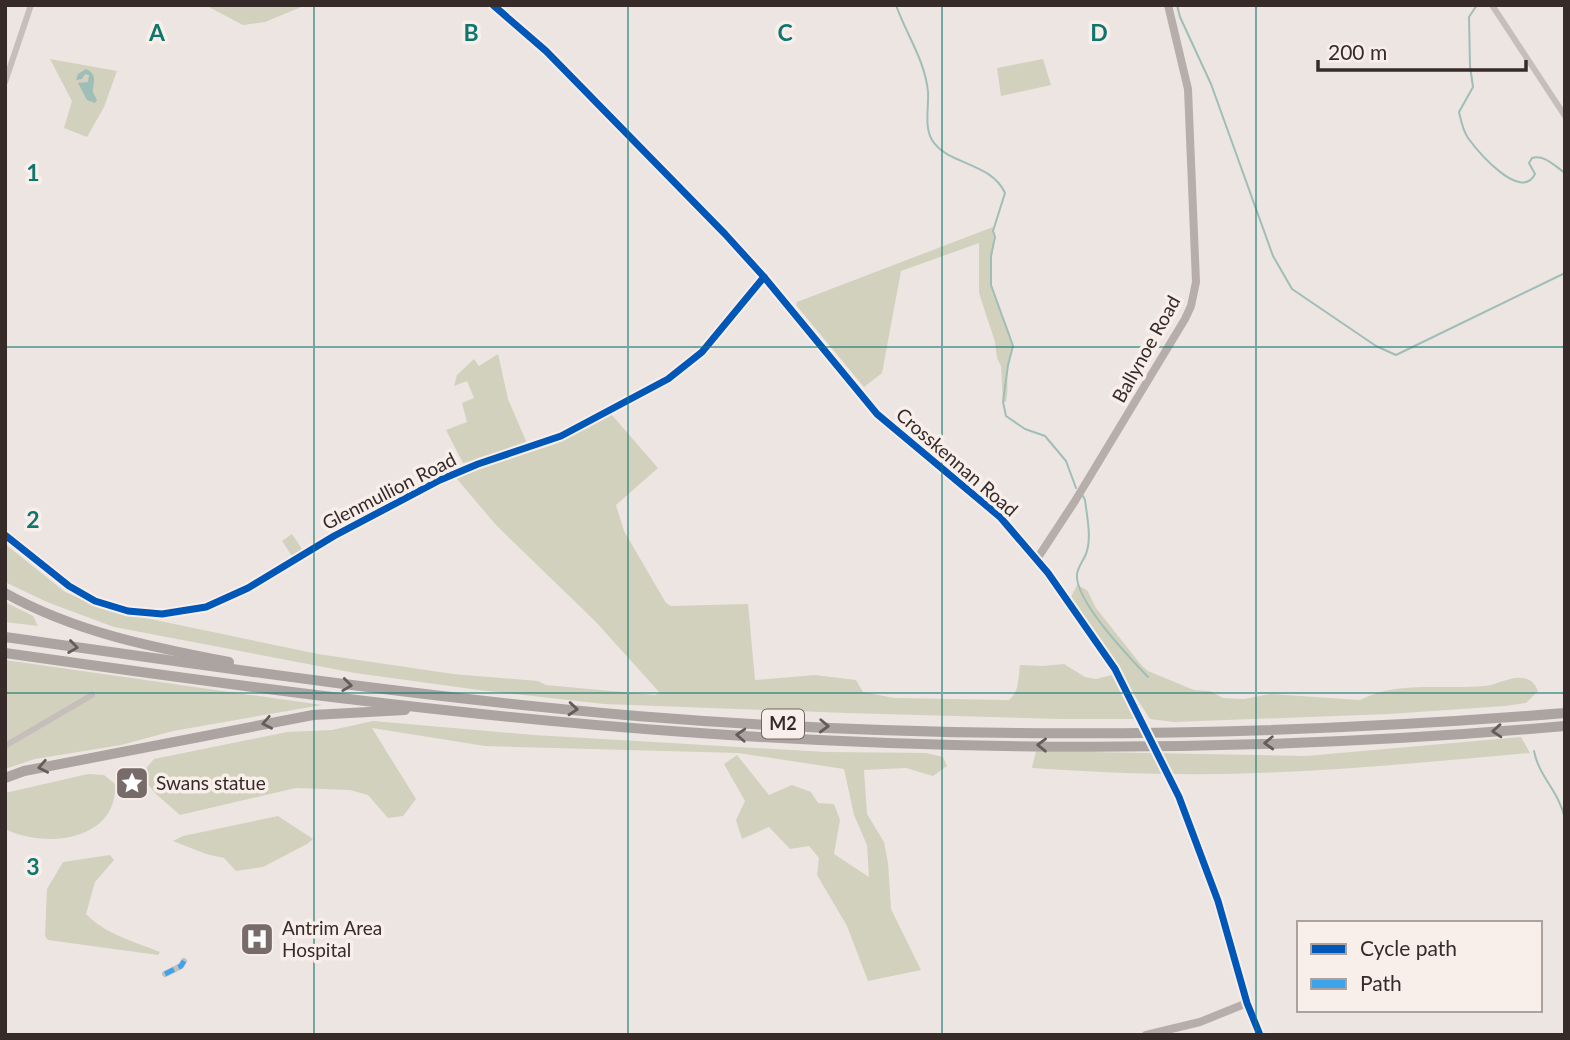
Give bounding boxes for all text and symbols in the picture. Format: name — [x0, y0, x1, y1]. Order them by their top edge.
text: A — [148, 18, 166, 46]
text: B — [463, 18, 479, 46]
text: C — [777, 18, 793, 46]
text: D — [1090, 18, 1108, 46]
scale bar — [1318, 28, 1526, 72]
text: 200 m — [1328, 39, 1387, 64]
text: 1 — [26, 158, 40, 186]
street label: Ballynoe Road — [1107, 291, 1184, 406]
street label: Crosskennan Road — [892, 402, 1023, 521]
street label: Glenmullion Road — [318, 447, 460, 534]
text: 2 — [26, 505, 40, 533]
one-way arrow — [67, 639, 79, 654]
one-way arrow — [341, 677, 352, 692]
one-way arrow — [567, 702, 579, 717]
road number: M2 — [762, 710, 804, 738]
one-way arrow — [261, 715, 273, 730]
one-way arrow — [819, 719, 830, 734]
one-way arrow — [1491, 723, 1502, 738]
one-way arrow — [735, 728, 746, 743]
one-way arrow — [1264, 735, 1275, 750]
one-way arrow — [1036, 737, 1047, 753]
one-way arrow — [37, 759, 49, 774]
place icon: Swans statue — [113, 764, 151, 802]
place label: Swans statue — [156, 771, 266, 794]
text: 3 — [26, 852, 40, 880]
place label: Antrim Area Hospital — [282, 916, 382, 961]
hospital icon: Antrim Area Hospital — [238, 920, 276, 958]
legend — [1297, 921, 1542, 1012]
text: Cycle path — [1360, 935, 1457, 960]
text: Path — [1360, 970, 1402, 995]

